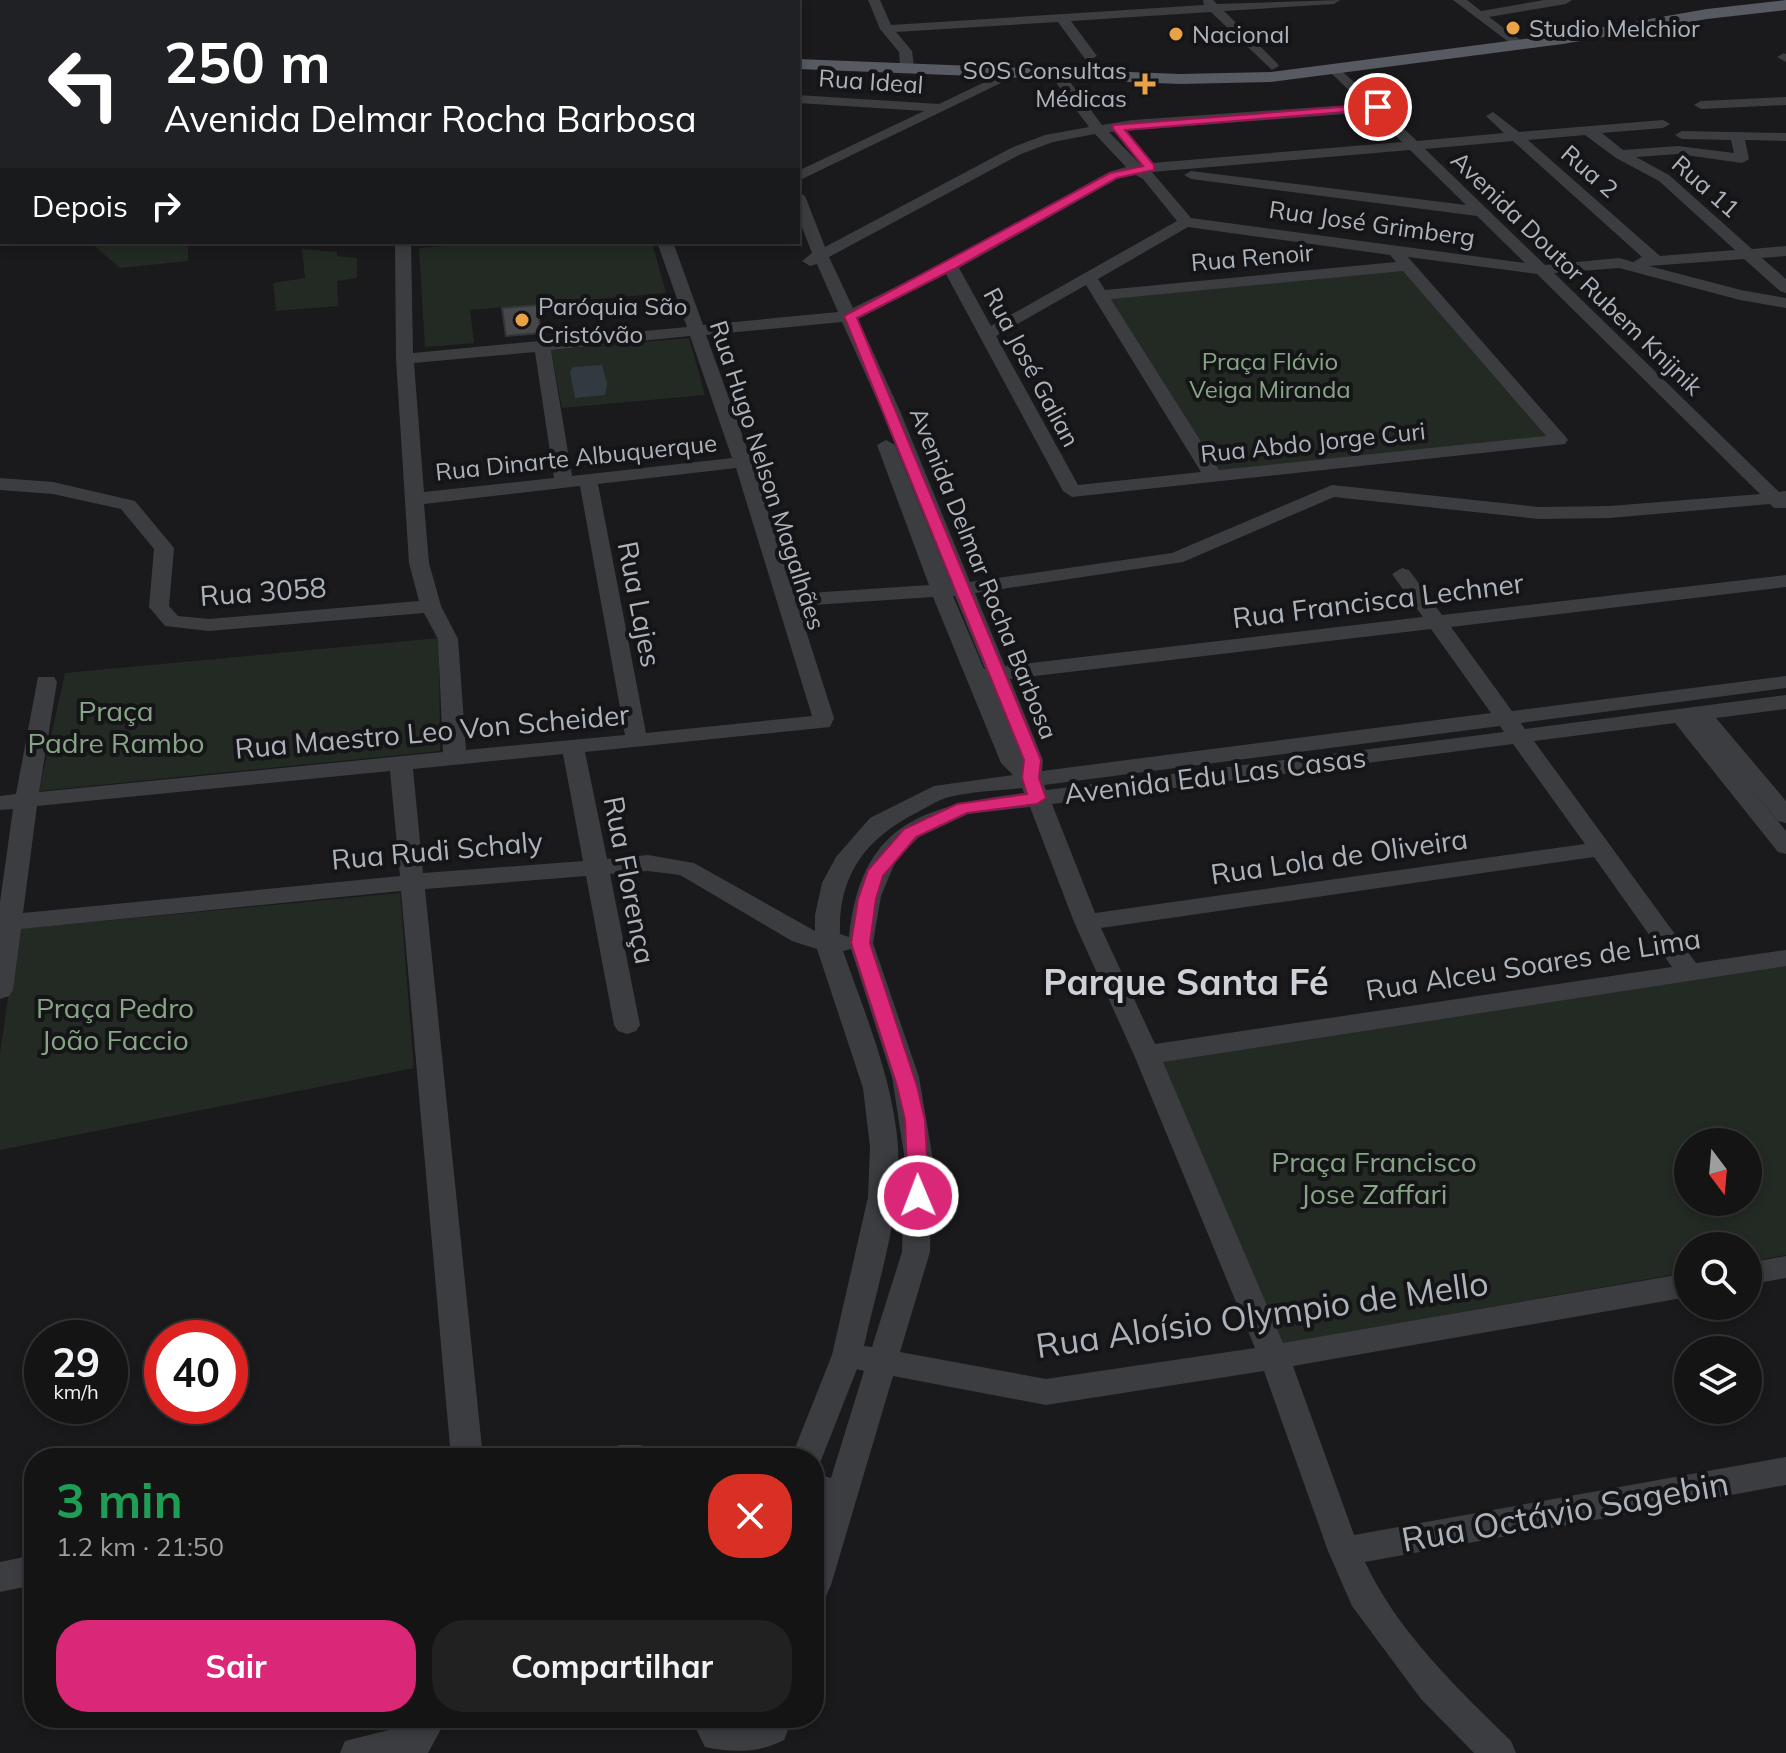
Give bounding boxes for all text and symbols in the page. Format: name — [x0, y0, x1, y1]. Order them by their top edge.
place label: Studio Melchior — [1529, 13, 1700, 43]
place label: Nacional — [1192, 19, 1290, 49]
marker: Studio Melchior — [1504, 19, 1522, 37]
marker: Nacional — [1167, 25, 1185, 43]
text: 250 m — [164, 27, 331, 97]
icon: left — [32, 32, 136, 136]
place label: SOS Consultas Médicas — [963, 55, 1127, 113]
street label: Rua Ideal — [818, 62, 924, 100]
marker: SOS Consultas Médicas — [1134, 73, 1156, 95]
pin — [1344, 73, 1412, 141]
icon: arrive — [1356, 85, 1400, 129]
text: Avenida Delmar Rocha Barbosa — [164, 96, 697, 141]
street label: Rua 2 — [1555, 138, 1625, 204]
street label: Avenida Doutor Rubem Knijnik — [1445, 145, 1709, 402]
street label: Rua 11 — [1666, 148, 1746, 224]
icon: right — [144, 184, 188, 228]
text: Depois — [32, 187, 128, 225]
street label: Rua José Grimberg — [1267, 194, 1477, 252]
street label: Rua Renoir — [1190, 237, 1315, 277]
street label: Rua José Galian — [977, 282, 1087, 452]
place label: Paróquia São Cristóvão — [538, 291, 687, 349]
marker: Paróquia São Cristóvão — [513, 311, 531, 329]
street label: Rua Hugo Nelson Magalhães — [704, 317, 832, 633]
park label: Praça Flávio Veiga Miranda — [1189, 346, 1351, 404]
street label: Avenida Delmar Rocha Barbosa — [904, 403, 1064, 743]
street label: Rua Abdo Jorge Curi — [1199, 415, 1427, 469]
street label: Rua Dinarte Albuquerque — [434, 427, 718, 487]
street label: Rua Lajes — [611, 538, 669, 670]
street label: Rua Francisca Lechner — [1230, 565, 1526, 635]
street label: Rua 3058 — [199, 569, 327, 613]
park label: Praça Padre Rambo — [27, 693, 205, 760]
street label: Rua Maestro Leo Von Scheider — [233, 696, 631, 766]
street label: Avenida Edu Las Casas — [1062, 739, 1368, 811]
street label: Rua Florença — [597, 793, 663, 967]
street label: Rua Lola de Oliveira — [1208, 821, 1470, 891]
street label: Rua Rudi Schaly — [330, 823, 544, 877]
street label: Rua Alceu Soares de Lima — [1363, 920, 1703, 1008]
district label: Parque Santa Fé — [1043, 959, 1329, 1004]
park label: Praça Pedro João Faccio — [36, 990, 194, 1057]
north arrow — [1674, 1128, 1762, 1216]
map controls — [1674, 1128, 1762, 1424]
park label: Praça Francisco Jose Zaffari — [1271, 1144, 1477, 1211]
position arrow — [876, 1154, 960, 1238]
button: search — [1674, 1232, 1762, 1320]
street label: Rua Aloísio Olympio de Mello — [1033, 1261, 1491, 1367]
speed limit sign: 40 — [144, 1320, 248, 1424]
button: layers — [1674, 1336, 1762, 1424]
text: 29 — [52, 1337, 100, 1387]
text: km/h — [53, 1379, 99, 1404]
street label: Rua Octávio Sagebin — [1398, 1461, 1732, 1561]
text: 3 min — [56, 1470, 183, 1530]
button: close — [708, 1474, 792, 1558]
text: 1.2 km · 21:50 — [56, 1530, 224, 1563]
button: Sair — [56, 1620, 416, 1712]
button: Compartilhar — [432, 1620, 792, 1712]

